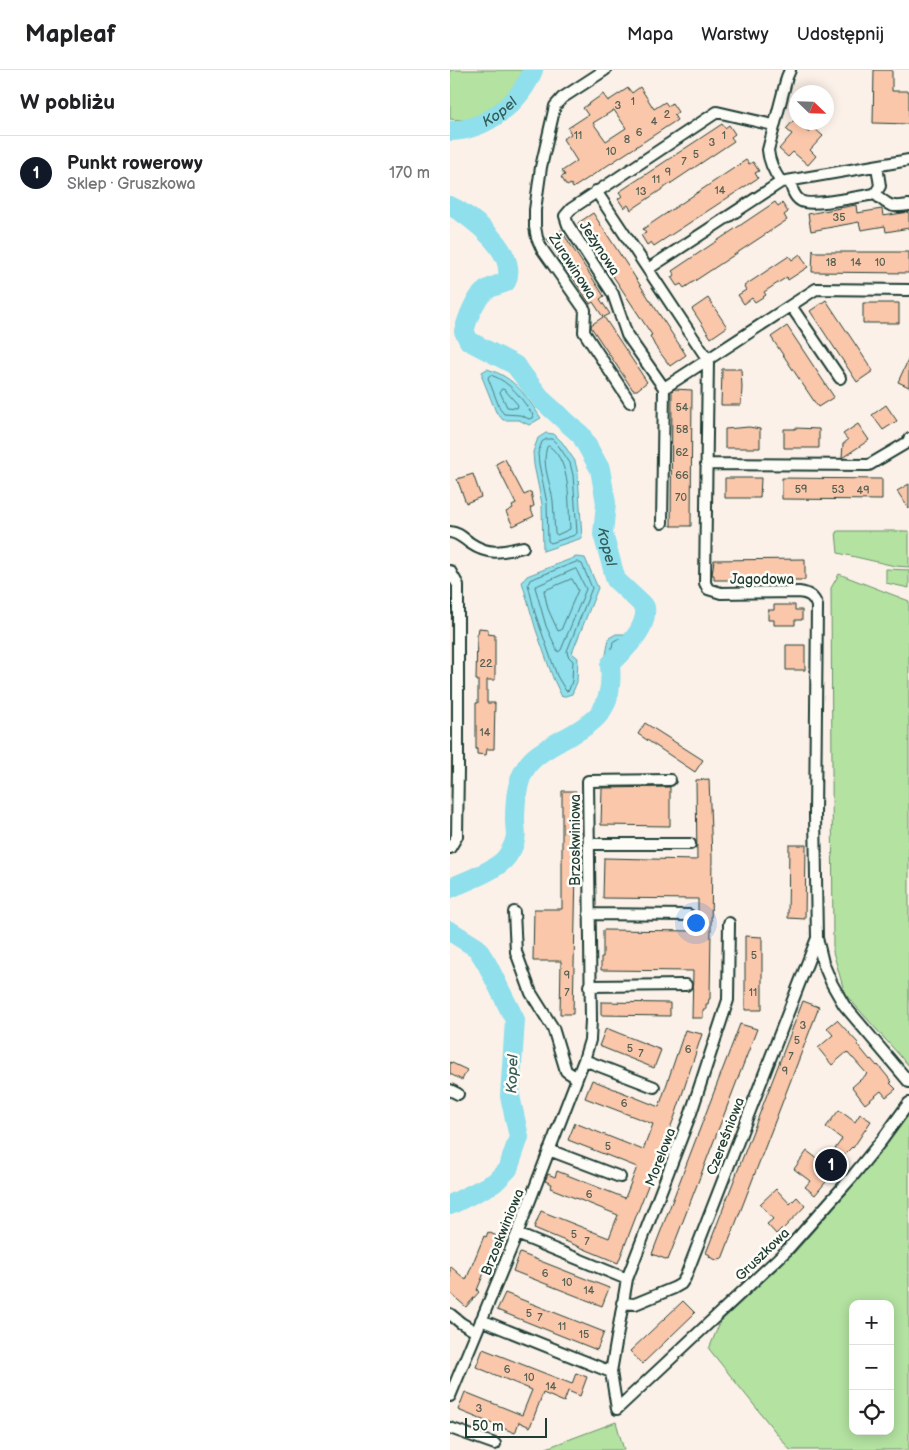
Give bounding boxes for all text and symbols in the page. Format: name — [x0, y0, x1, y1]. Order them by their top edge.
text: Mapleaf — [25, 20, 116, 49]
text: Mapa — [627, 24, 673, 45]
text: Warstwy — [701, 24, 769, 45]
text: Udostępnij — [797, 24, 884, 45]
north arrow — [789, 85, 834, 130]
text: W pobliżu — [20, 90, 115, 115]
water label: Kopel — [479, 93, 522, 132]
house number: 1 — [631, 95, 635, 108]
house number: 3 — [615, 99, 622, 112]
house number: 2 — [664, 108, 671, 121]
house number: 4 — [651, 115, 658, 128]
house number: 6 — [636, 126, 643, 139]
house number: 11 — [574, 129, 582, 142]
house number: 1 — [722, 129, 726, 142]
house number: 8 — [624, 133, 630, 146]
house number: 3 — [709, 136, 716, 149]
house number: 10 — [606, 145, 617, 158]
house number: 5 — [693, 148, 699, 161]
text: Punkt rowerowy — [67, 152, 203, 175]
house number: 7 — [681, 155, 687, 168]
text: 1 — [33, 164, 39, 183]
text: 170 m — [389, 164, 430, 183]
house number: 9 — [665, 166, 671, 179]
house number: 11 — [652, 173, 660, 186]
text: Sklep · Gruszkowa — [67, 175, 196, 194]
house number: 14 — [715, 184, 726, 197]
house number: 13 — [635, 185, 647, 198]
house number: 35 — [832, 211, 846, 224]
street label: Jeżynowa — [576, 218, 623, 279]
street label: Żurawinowa — [545, 229, 601, 302]
house number: 18 — [826, 256, 836, 269]
house number: 14 — [851, 256, 862, 269]
house number: 10 — [875, 256, 886, 269]
house number: 54 — [675, 401, 689, 414]
house number: 58 — [676, 423, 688, 436]
house number: 62 — [675, 446, 689, 459]
house number: 66 — [675, 469, 689, 482]
house number: 59 — [795, 483, 807, 496]
house number: 53 — [831, 483, 845, 496]
house number: 49 — [856, 484, 870, 497]
house number: 70 — [675, 491, 687, 504]
water label: Kopel — [593, 527, 621, 569]
street label: Jagodowa — [730, 571, 794, 588]
house number: 22 — [480, 657, 493, 670]
house number: 14 — [480, 726, 491, 739]
street label: Brzoskwiniowa — [567, 794, 584, 886]
your location — [683, 910, 709, 936]
house number: 5 — [751, 949, 757, 962]
house number: 9 — [564, 969, 570, 982]
house number: 7 — [564, 986, 570, 999]
house number: 11 — [749, 986, 757, 999]
house number: 3 — [800, 1019, 807, 1032]
house number: 5 — [794, 1034, 800, 1047]
house number: 5 — [627, 1042, 633, 1055]
house number: 6 — [685, 1043, 692, 1056]
house number: 7 — [638, 1047, 644, 1060]
house number: 7 — [788, 1050, 794, 1063]
water label: Kopel — [502, 1054, 523, 1094]
house number: 9 — [782, 1065, 788, 1078]
street label: Czereśniowa — [703, 1095, 748, 1177]
house number: 6 — [621, 1097, 628, 1110]
street label: Morelowa — [642, 1125, 679, 1189]
house number: 5 — [605, 1140, 611, 1153]
pin: 1 — [815, 1146, 847, 1184]
street label: Brzoskwiniowa — [477, 1186, 528, 1278]
house number: 6 — [586, 1188, 593, 1201]
street label: Gruszkowa — [732, 1224, 793, 1284]
house number: 5 — [571, 1228, 577, 1241]
house number: 7 — [584, 1235, 590, 1248]
house number: 6 — [542, 1267, 549, 1280]
house number: 10 — [562, 1276, 573, 1289]
house number: 14 — [584, 1284, 595, 1297]
map controls — [849, 1300, 894, 1435]
button: + — [849, 1300, 894, 1345]
house number: 5 — [526, 1307, 532, 1320]
house number: 7 — [537, 1311, 543, 1324]
house number: 11 — [558, 1320, 566, 1333]
house number: 15 — [579, 1328, 589, 1341]
button: − — [849, 1345, 894, 1390]
house number: 6 — [504, 1363, 511, 1376]
house number: 10 — [524, 1371, 535, 1384]
house number: 14 — [546, 1380, 557, 1393]
button: locate — [849, 1390, 894, 1435]
house number: 3 — [476, 1402, 483, 1415]
scale bar — [465, 1415, 548, 1438]
text: 50 m — [472, 1418, 504, 1435]

